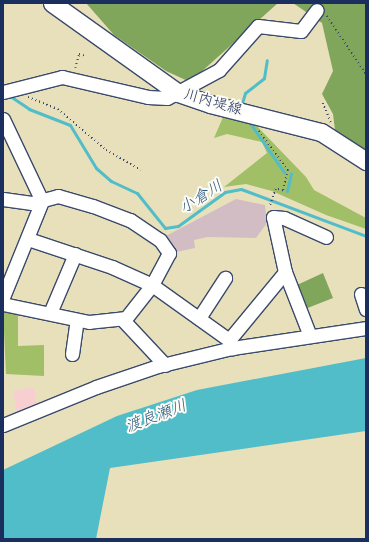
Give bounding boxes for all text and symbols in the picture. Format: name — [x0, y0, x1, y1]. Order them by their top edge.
street label: 川内堤線 — [182, 85, 244, 119]
water label: 小倉川 — [176, 176, 226, 218]
water label: 渡良瀬川 — [123, 396, 189, 436]

